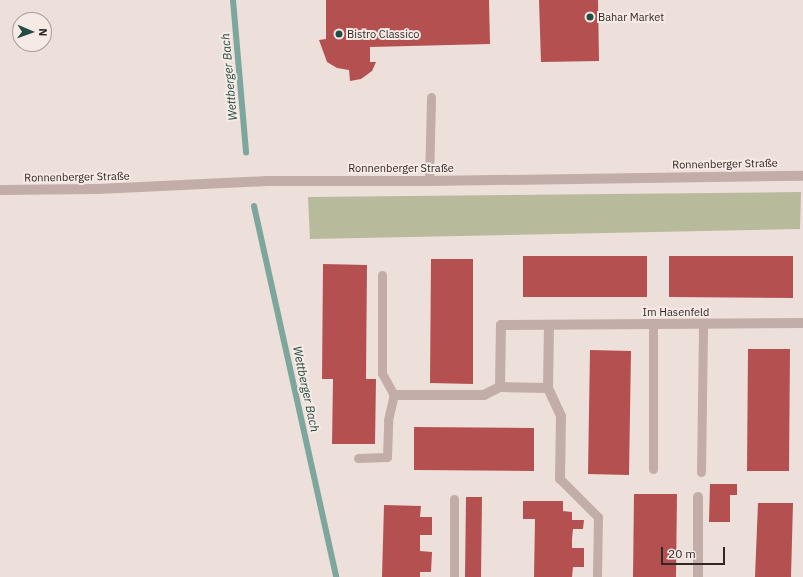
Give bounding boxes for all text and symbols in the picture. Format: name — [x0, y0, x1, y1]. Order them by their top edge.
place label: Bahar Market — [598, 10, 664, 24]
north arrow — [12, 12, 52, 52]
marker: Bahar Market — [585, 12, 595, 22]
place label: Bistro Classico — [347, 27, 420, 41]
text: N — [36, 28, 50, 37]
marker: Bistro Classico — [334, 29, 344, 39]
water label: Wettberger Bach — [218, 33, 240, 121]
street label: Ronnenberger Straße — [672, 156, 778, 172]
street label: Ronnenberger Straße — [348, 161, 454, 175]
street label: Ronnenberger Straße — [24, 169, 130, 185]
street label: Im Hasenfeld — [643, 305, 709, 319]
water label: Wettberger Bach — [290, 345, 322, 433]
scale bar — [663, 539, 727, 565]
text: 20 m — [668, 546, 696, 561]

